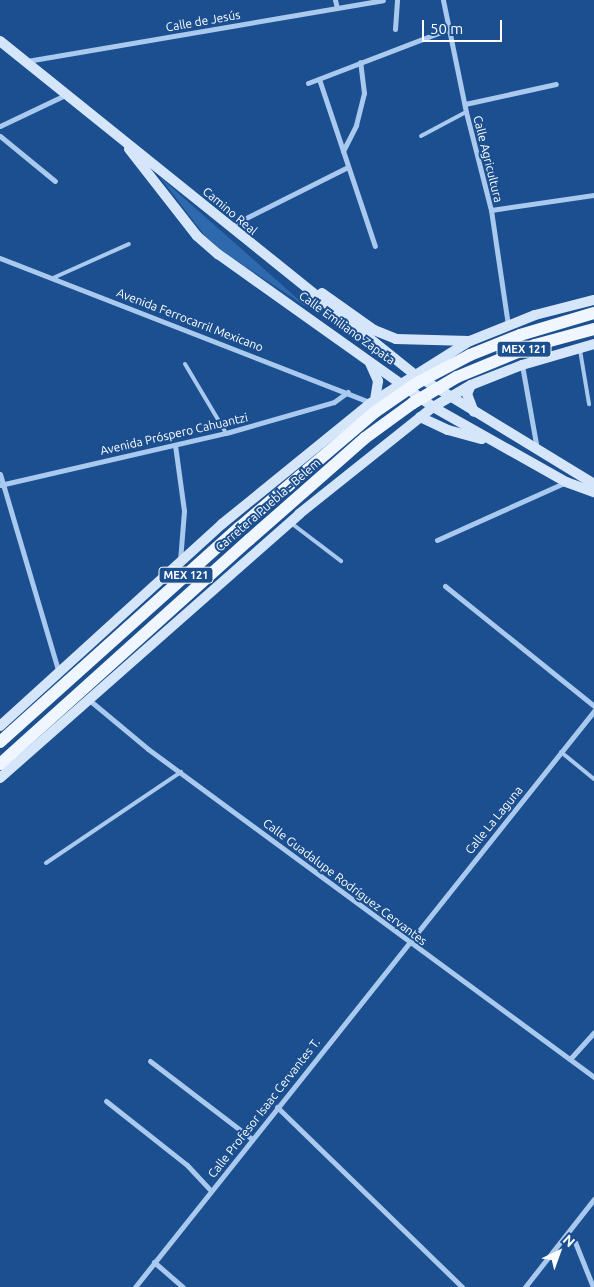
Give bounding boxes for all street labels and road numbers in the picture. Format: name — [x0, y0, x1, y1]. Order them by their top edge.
street label: Calle de Jesús — [165, 7, 241, 35]
street label: Calle Agricultura — [470, 114, 506, 204]
street label: Camino Real — [200, 184, 260, 238]
street label: Avenida Ferrocarril Mexicano — [115, 285, 265, 355]
street label: Calle Emiliano Zapata — [296, 288, 398, 368]
road number: MEX 121 — [496, 340, 552, 358]
street label: Avenida Próspero Cahuantzi — [99, 410, 249, 458]
street label: Carretera Puebla - Belem — [213, 455, 323, 555]
road number: MEX 121 — [158, 566, 214, 584]
street label: Calle La Laguna — [462, 783, 526, 857]
street label: Calle Guadalupe Rodríguez Cervantes — [260, 816, 430, 948]
street label: Calle Profesor Isaac Cervantes T. — [205, 1035, 323, 1181]

